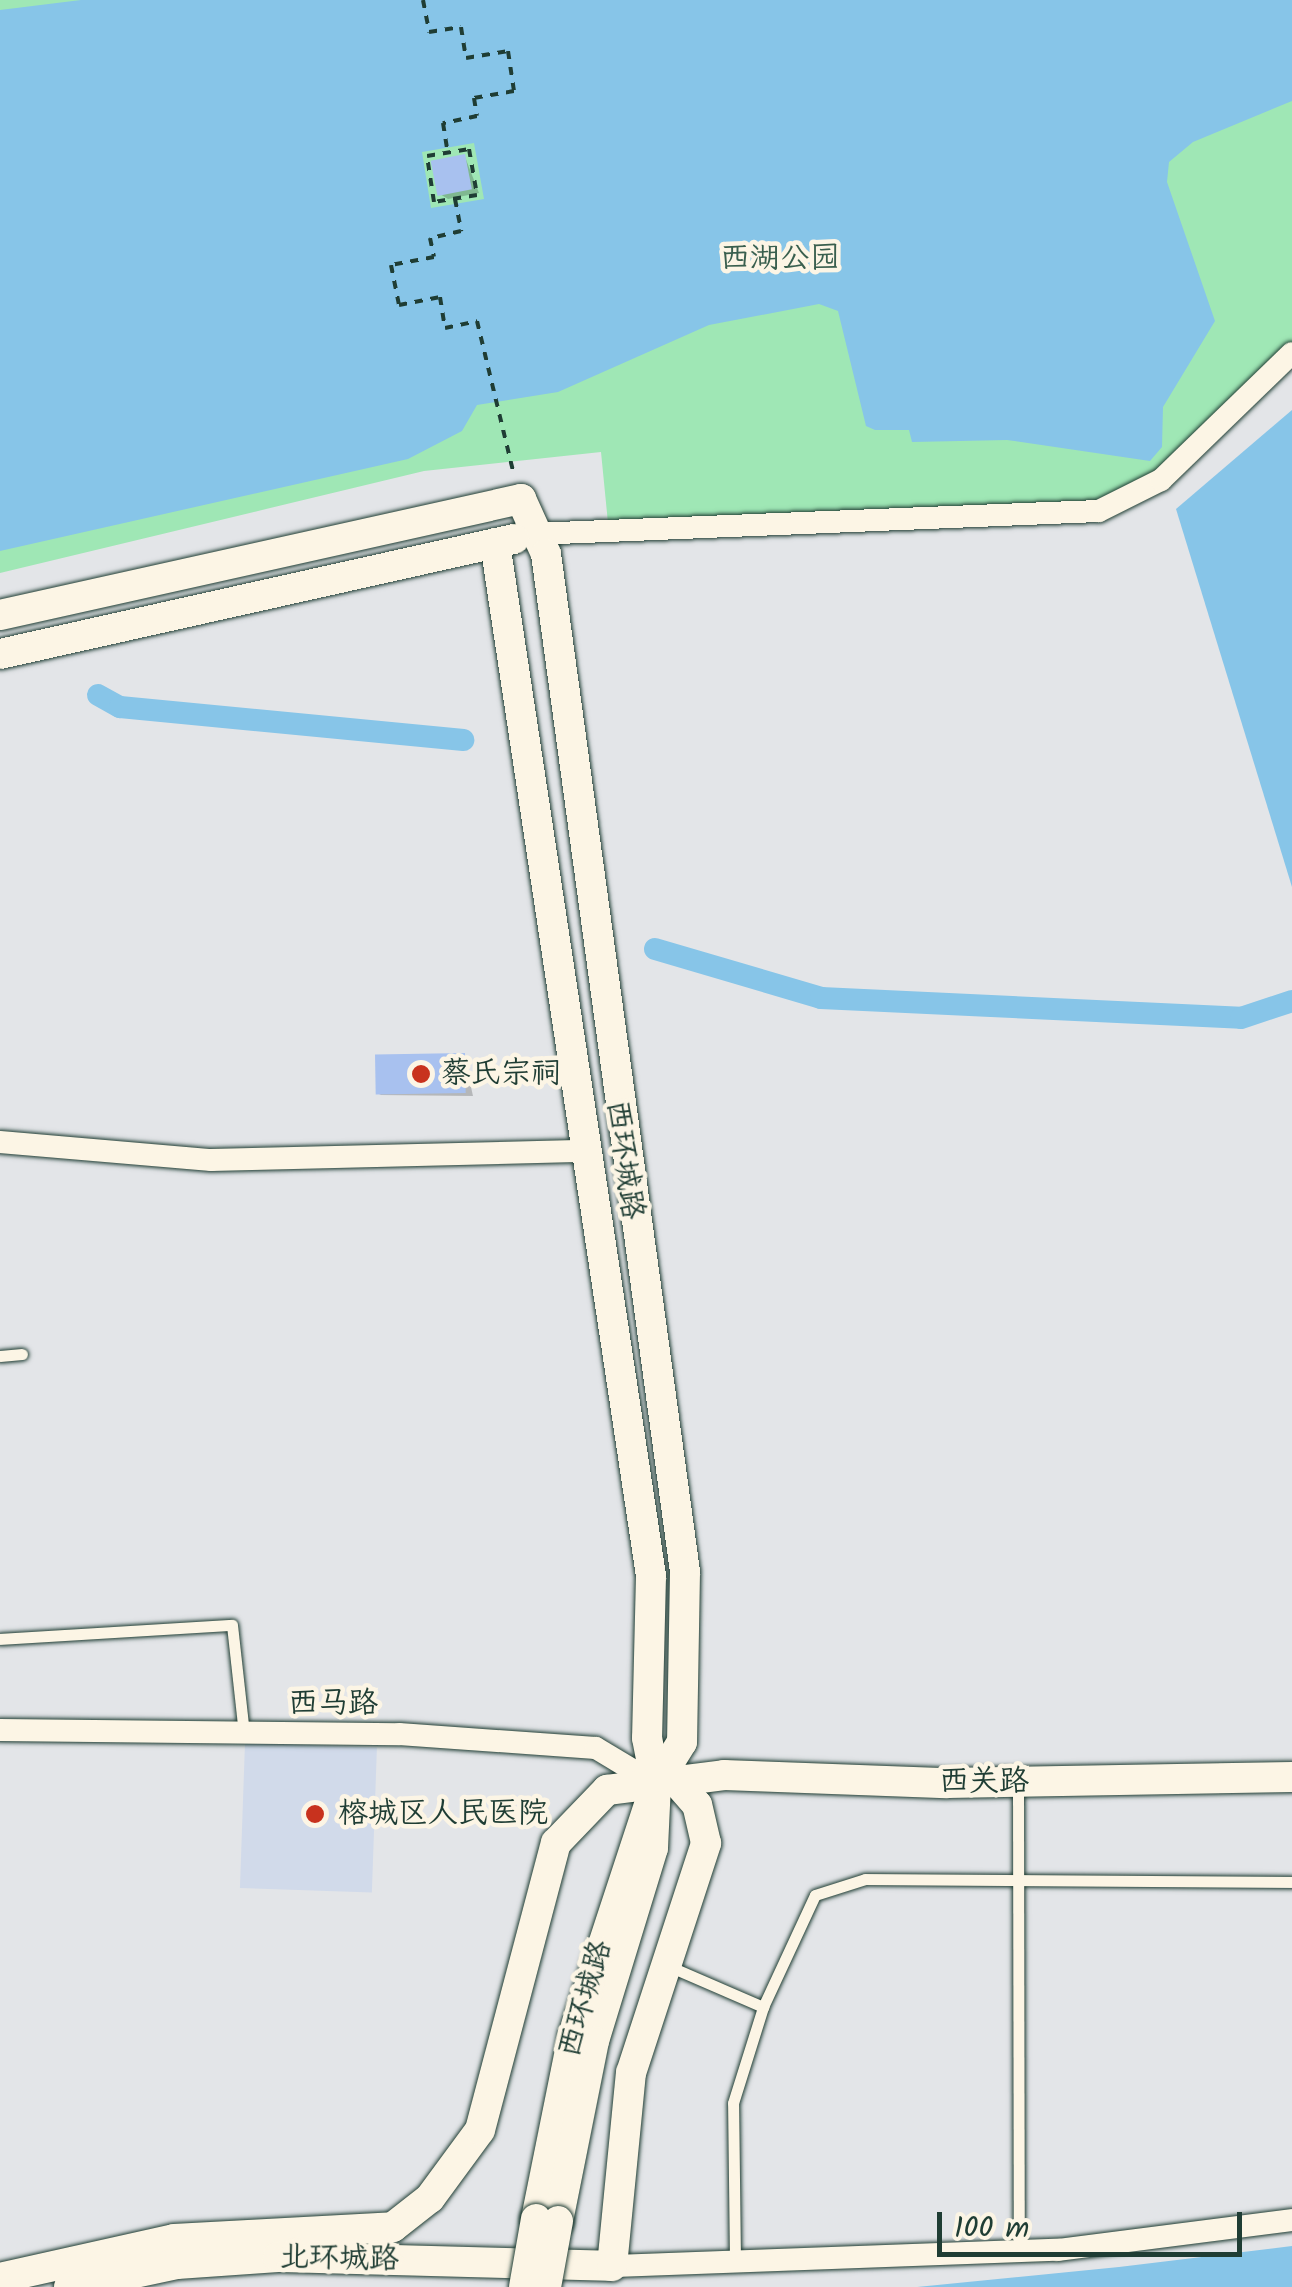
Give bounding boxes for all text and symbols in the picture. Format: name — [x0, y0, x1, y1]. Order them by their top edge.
park label: 西湖公园 — [720, 241, 840, 277]
place label: 蔡氏宗祠 — [441, 1056, 561, 1092]
marker: 蔡氏宗祠 — [410, 1063, 432, 1085]
street label: 西环城路 — [598, 1098, 650, 1222]
street label: 西马路 — [288, 1686, 378, 1722]
street label: 西关路 — [939, 1764, 1029, 1800]
place label: 榕城区人民医院 — [338, 1796, 548, 1832]
marker: 榕城区人民医院 — [302, 1801, 328, 1827]
street label: 西环城路 — [552, 1936, 620, 2062]
scale bar — [942, 2192, 1247, 2254]
text: 100 m — [954, 2205, 1029, 2253]
street label: 北环城路 — [279, 2240, 399, 2278]

